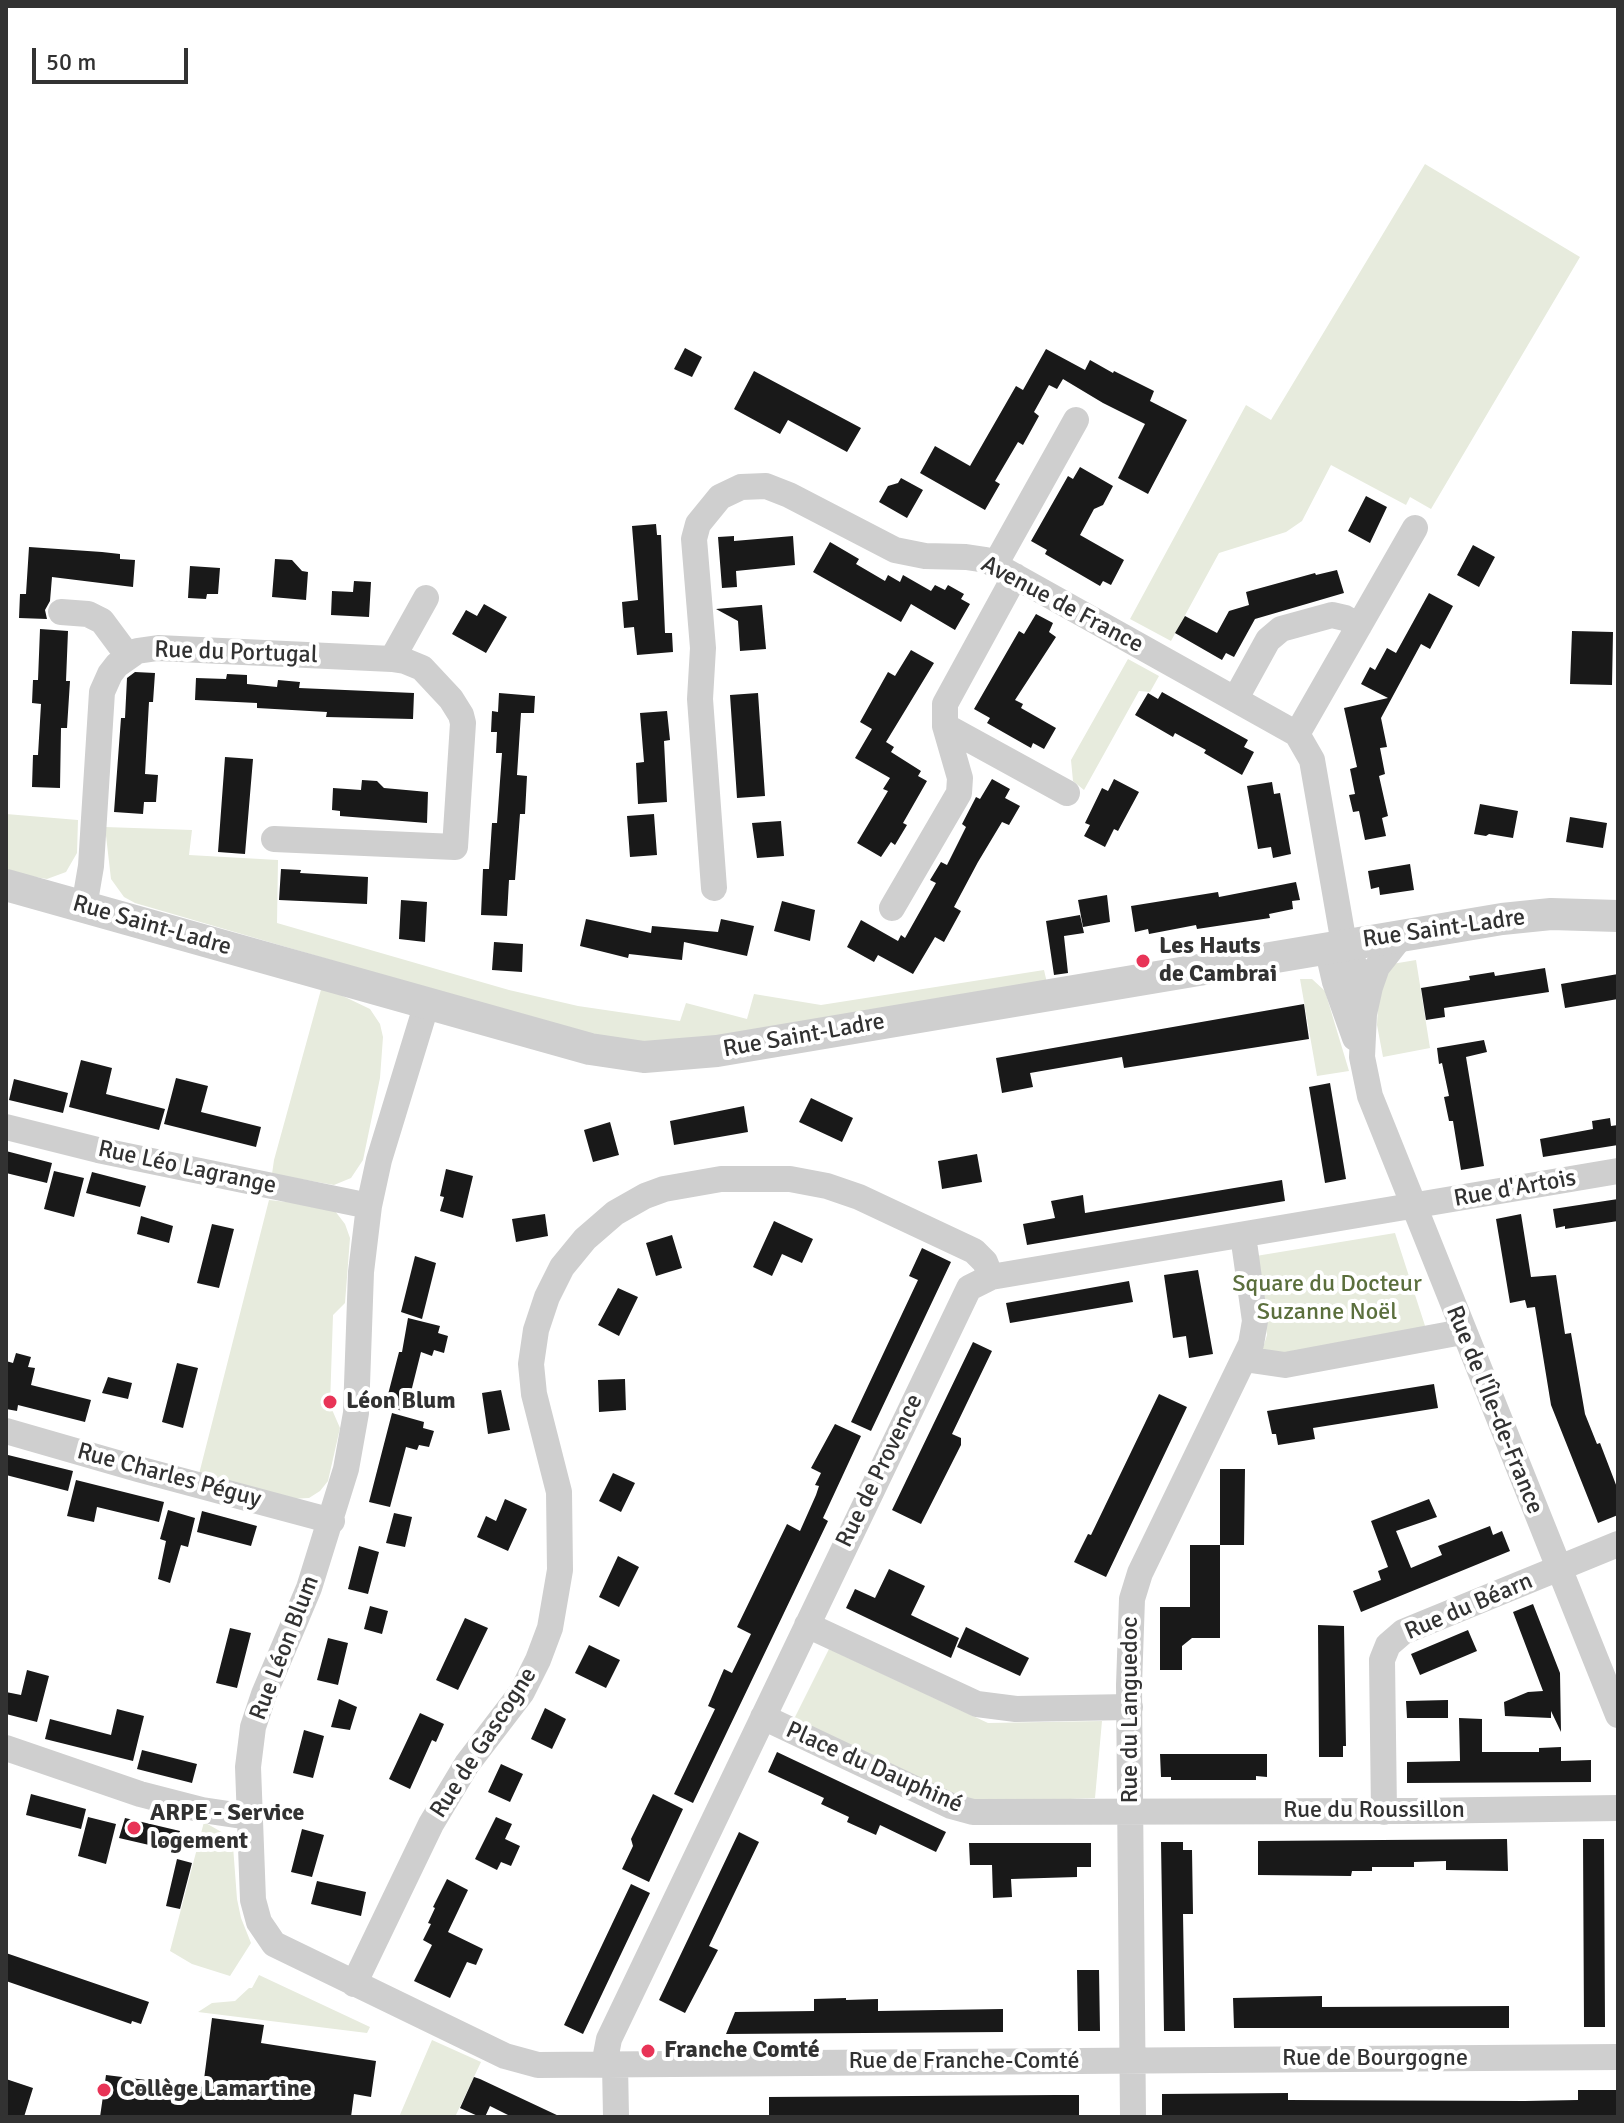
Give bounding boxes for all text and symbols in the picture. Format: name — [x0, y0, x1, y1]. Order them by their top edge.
scale bar — [36, 32, 192, 82]
text: 50 m — [46, 47, 96, 77]
street label: Avenue de France — [976, 550, 1148, 660]
street label: Rue du Portugal — [154, 636, 318, 670]
street label: Rue Saint-Ladre — [69, 890, 235, 962]
street label: Rue Saint-Ladre — [1361, 903, 1527, 955]
place label: Les Hauts de Cambrai — [1159, 933, 1277, 989]
marker: Les Hauts de Cambrai — [1134, 952, 1152, 970]
street label: Rue Saint-Ladre — [721, 1008, 887, 1064]
street label: Rue Léo Lagrange — [95, 1135, 279, 1201]
street label: Rue d'Artois — [1452, 1164, 1578, 1214]
park label: Square du Docteur Suzanne Noël — [1232, 1271, 1422, 1327]
street label: Rue de l'Île-de-France — [1439, 1302, 1549, 1518]
place label: Léon Blum — [346, 1388, 456, 1416]
street label: Rue de Provence — [830, 1390, 930, 1552]
marker: Léon Blum — [321, 1393, 339, 1411]
street label: Rue Charles Péguy — [74, 1438, 264, 1514]
street label: Rue du Béarn — [1401, 1567, 1537, 1647]
street label: Rue Léon Blum — [244, 1572, 326, 1724]
street label: Rue du Languedoc — [1117, 1616, 1145, 1804]
street label: Rue de Gascogne — [425, 1662, 543, 1824]
street label: Place du Dauphiné — [781, 1716, 967, 1820]
street label: Rue du Roussillon — [1283, 1797, 1465, 1825]
place label: ARPE - Service logement — [150, 1800, 305, 1856]
marker: ARPE - Service logement — [125, 1819, 143, 1837]
place label: Franche Comté — [664, 2037, 820, 2065]
marker: Franche Comté — [639, 2042, 657, 2060]
street label: Rue de Bourgogne — [1282, 2045, 1468, 2073]
street label: Rue de Franche-Comté — [848, 2048, 1080, 2076]
place label: Collège Lamartine — [120, 2076, 312, 2104]
marker: Collège Lamartine — [95, 2081, 113, 2099]

